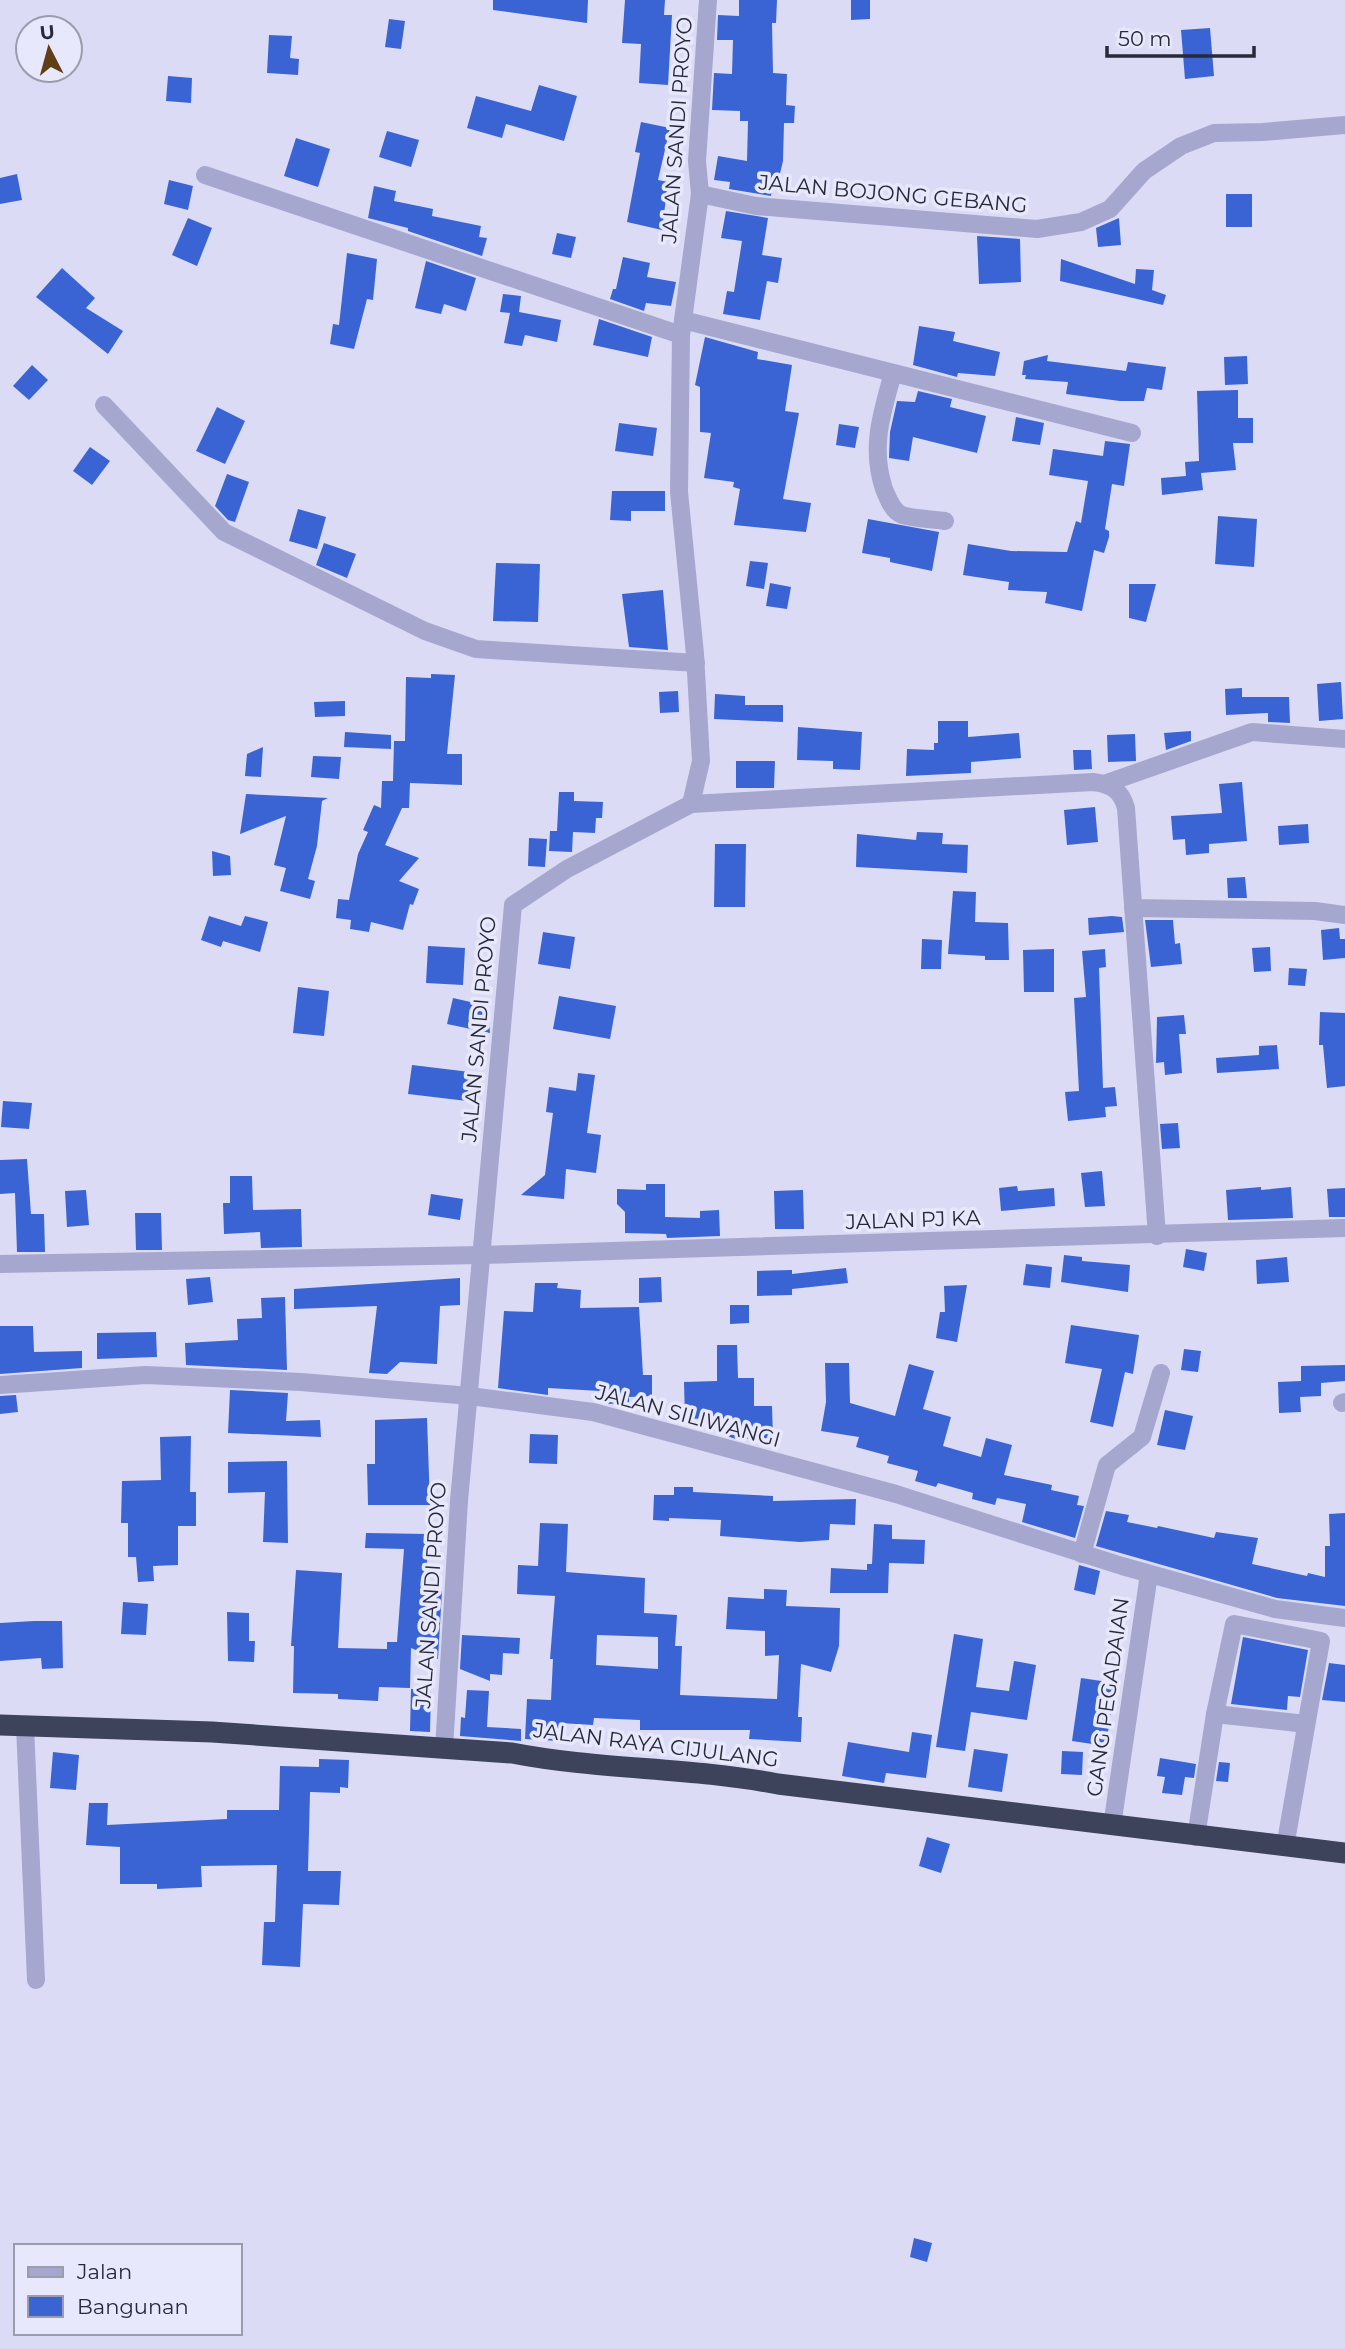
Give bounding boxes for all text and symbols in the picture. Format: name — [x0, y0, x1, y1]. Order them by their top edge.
north arrow — [14, 14, 84, 84]
scale bar — [1107, 14, 1254, 58]
street label: JALAN SANDI PROYO — [656, 16, 697, 245]
text: U — [39, 20, 56, 45]
text: 50 m — [1118, 26, 1172, 51]
street label: JALAN BOJONG GEBANG — [757, 169, 1028, 218]
street label: JALAN SANDI PROYO — [456, 915, 501, 1144]
street label: JALAN PJ KA — [844, 1205, 982, 1234]
street label: JALAN SILIWANGI — [592, 1379, 783, 1452]
street label: JALAN SANDI PROYO — [410, 1481, 451, 1710]
street label: GANG PEGADAIAN — [1081, 1596, 1134, 1798]
street label: JALAN RAYA CIJULANG — [531, 1717, 780, 1772]
legend — [14, 2244, 242, 2335]
text: Jalan — [76, 2259, 132, 2284]
text: Bangunan — [77, 2294, 189, 2319]

